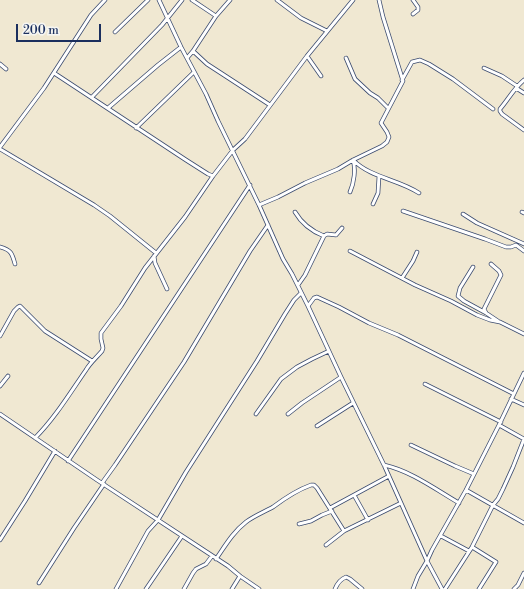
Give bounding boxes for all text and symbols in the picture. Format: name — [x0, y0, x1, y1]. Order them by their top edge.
scale bar — [18, 16, 103, 42]
text: 200 m — [23, 23, 59, 38]

